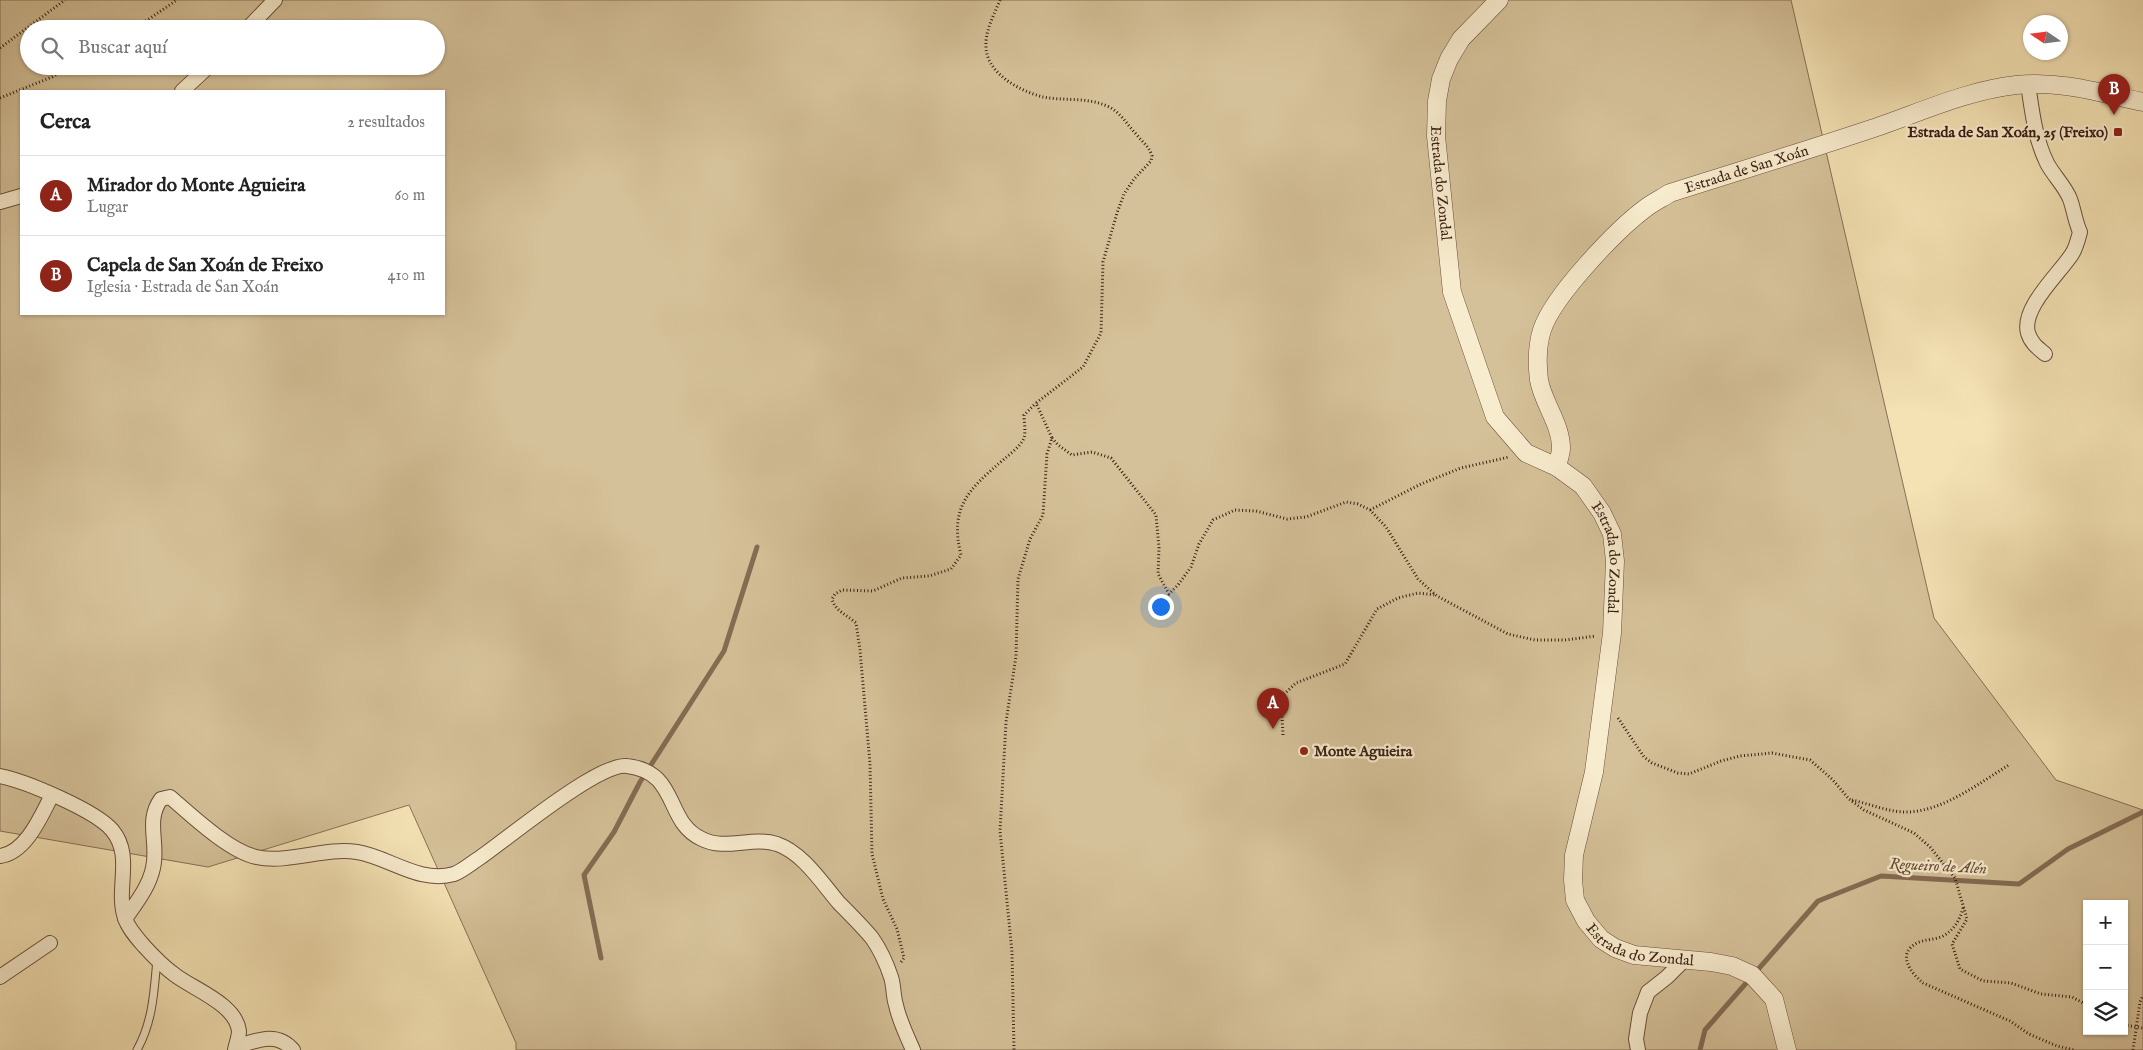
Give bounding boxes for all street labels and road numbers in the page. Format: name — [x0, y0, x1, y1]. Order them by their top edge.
street label: Estrada do Zondal — [1426, 125, 1456, 242]
street label: Estrada de San Xoán — [1682, 141, 1811, 197]
street label: Estrada do Zondal — [1587, 498, 1625, 615]
street label: Estrada do Zondal — [1582, 919, 1695, 970]

